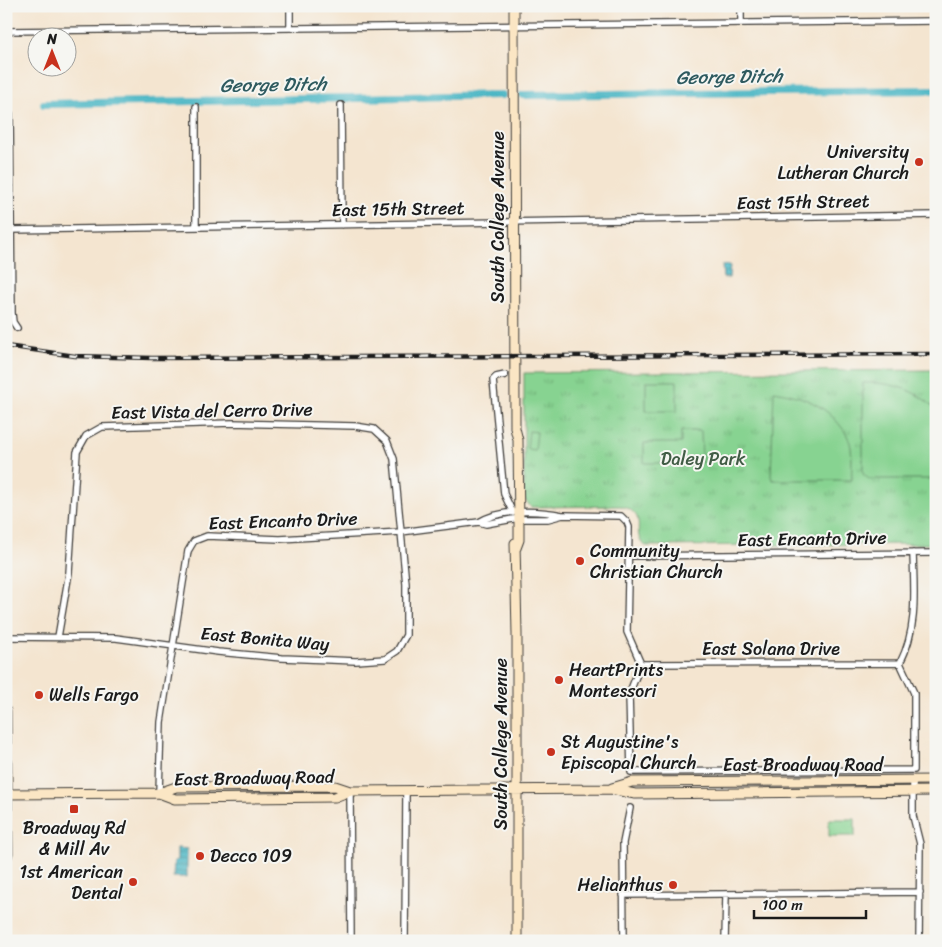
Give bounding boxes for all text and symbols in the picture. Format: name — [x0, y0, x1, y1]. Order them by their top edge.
text: N — [46, 27, 57, 52]
north arrow — [28, 28, 78, 78]
water label: George Ditch — [676, 59, 785, 94]
water label: George Ditch — [220, 67, 329, 102]
street label: South College Avenue — [482, 131, 514, 303]
place label: University Lutheran Church — [778, 136, 910, 189]
marker: University Lutheran Church — [913, 156, 925, 168]
street label: East 15th Street — [736, 185, 870, 219]
street label: East 15th Street — [331, 192, 465, 226]
street label: East Vista del Cerro Drive — [111, 393, 313, 429]
park label: Daley Park — [661, 443, 746, 475]
street label: East Encanto Drive — [208, 502, 358, 540]
street label: East Encanto Drive — [737, 522, 887, 556]
place label: Community Christian Church — [590, 535, 723, 588]
marker: Community Christian Church — [574, 555, 586, 567]
street label: East Bonita Way — [199, 617, 331, 661]
street label: East Solana Drive — [702, 633, 840, 665]
place label: HeartPrints Montessori — [569, 654, 664, 707]
street label: South College Avenue — [485, 658, 517, 830]
marker: HeartPrints Montessori — [553, 674, 565, 686]
place label: Wells Fargo — [49, 679, 139, 711]
marker: Wells Fargo — [33, 689, 45, 701]
place label: St Augustine's Episcopal Church — [561, 726, 696, 779]
marker: St Augustine's Episcopal Church — [545, 746, 557, 758]
street label: East Broadway Road — [723, 749, 885, 781]
street label: East Broadway Road — [174, 761, 336, 795]
marker: Broadway Rd & Mill Av — [68, 803, 80, 815]
place label: Broadway Rd & Mill Av — [23, 812, 127, 865]
place label: Decco 109 — [210, 840, 292, 872]
marker: Decco 109 — [194, 850, 206, 862]
place label: 1st American Dental — [19, 856, 124, 909]
place label: Helianthus — [578, 869, 664, 901]
marker: 1st American Dental — [127, 876, 139, 888]
marker: Helianthus — [667, 879, 679, 891]
scale bar — [754, 887, 867, 919]
text: 100 m — [762, 892, 803, 918]

